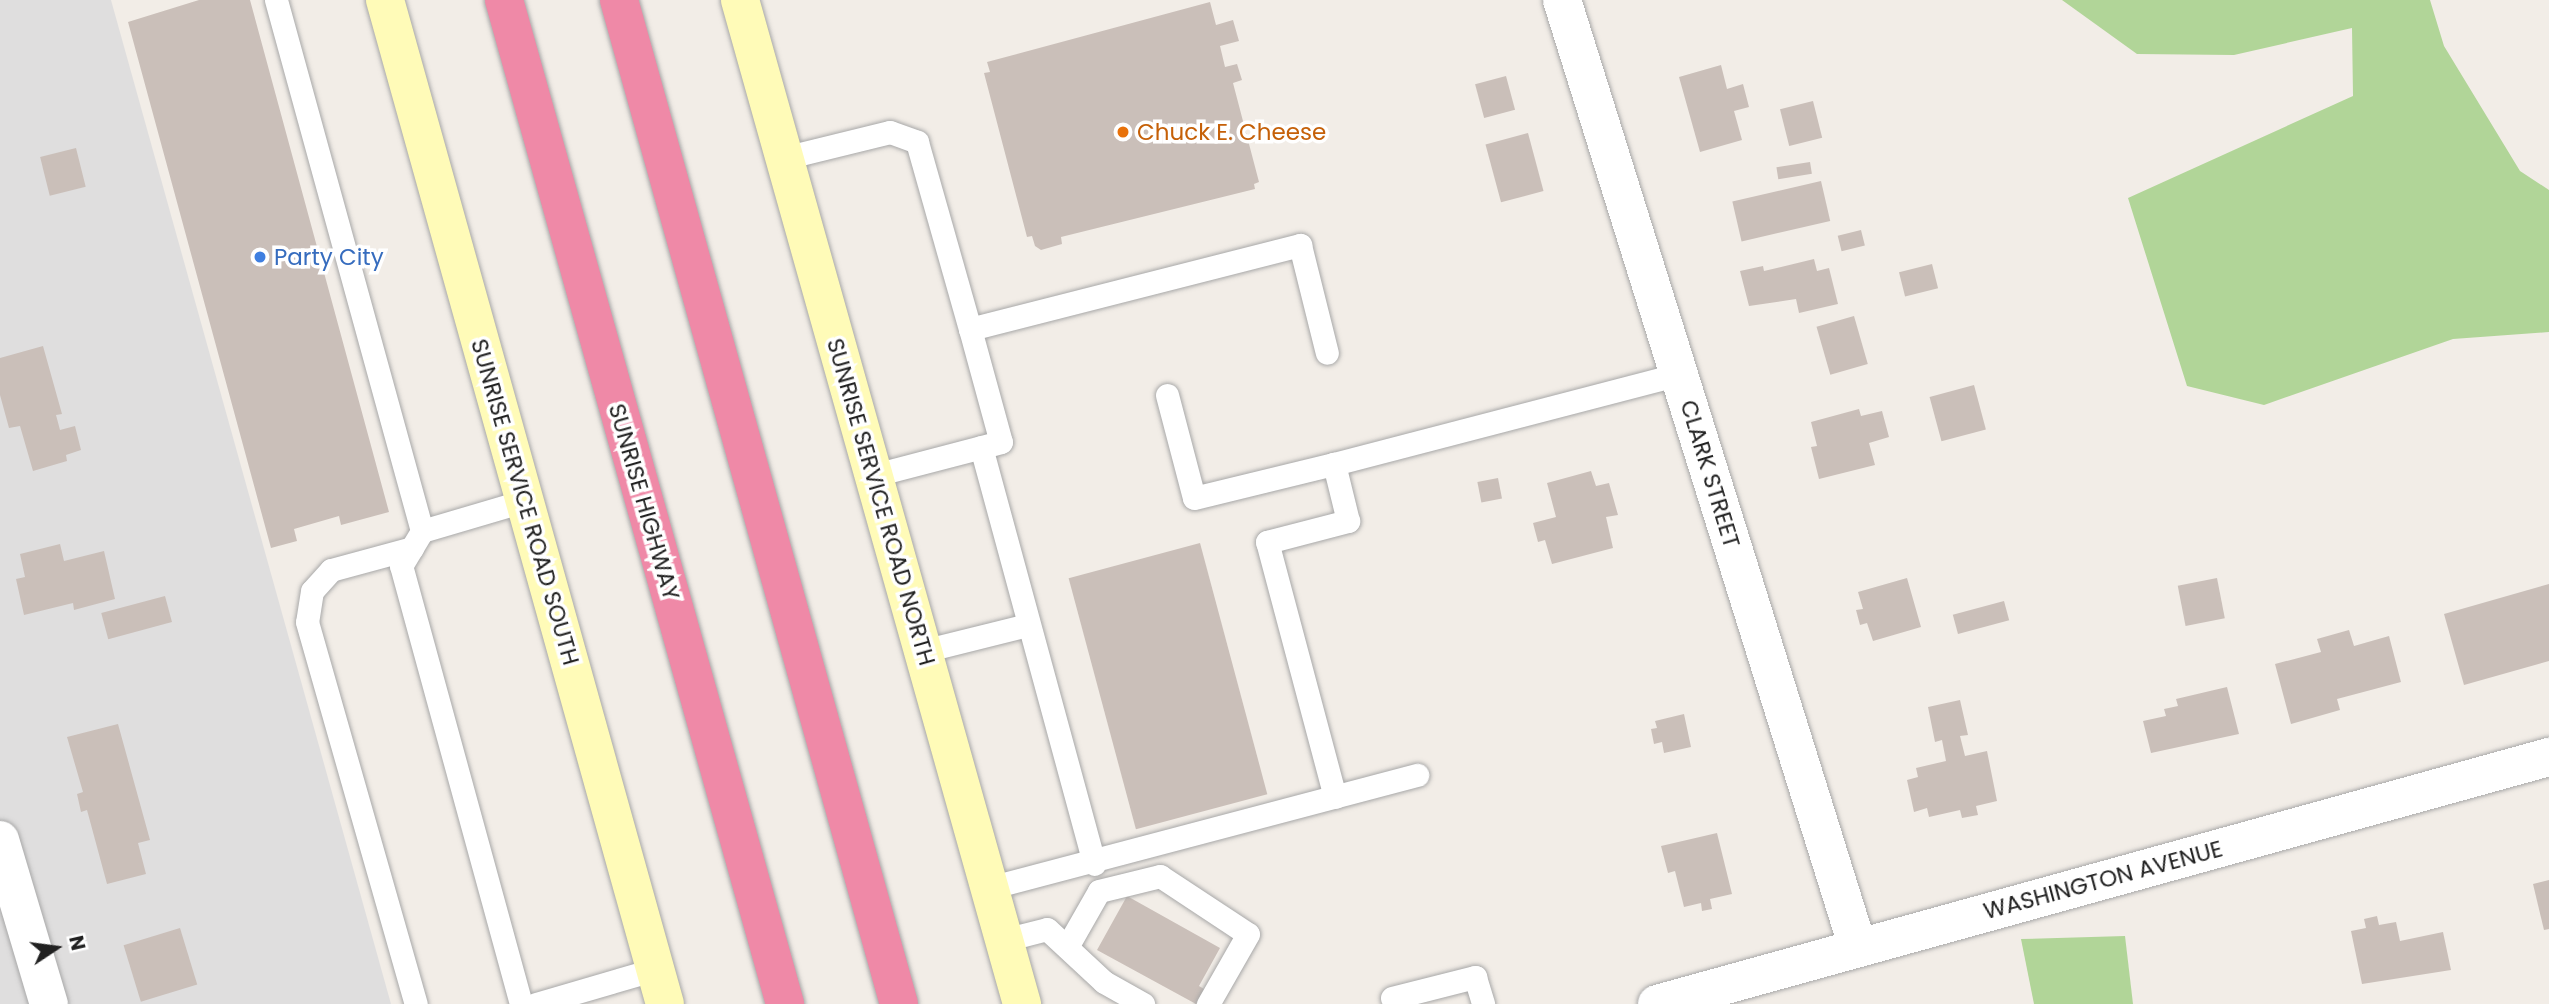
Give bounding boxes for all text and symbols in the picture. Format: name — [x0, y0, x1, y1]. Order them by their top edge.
place label: Chuck E. Cheese — [1137, 118, 1326, 146]
marker: Chuck E. Cheese — [1115, 124, 1131, 140]
place label: Party City — [274, 243, 384, 271]
marker: Party City — [252, 249, 268, 265]
street label: SUNRISE SERVICE ROAD NORTH — [821, 335, 941, 669]
street label: SUNRISE SERVICE ROAD SOUTH — [465, 336, 585, 668]
street label: CLARK STREET — [1674, 397, 1746, 551]
street label: SUNRISE HIGHWAY — [603, 401, 685, 603]
street label: WASHINGTON AVENUE — [1980, 835, 2226, 925]
north arrow — [21, 913, 91, 983]
text: N — [62, 933, 92, 953]

